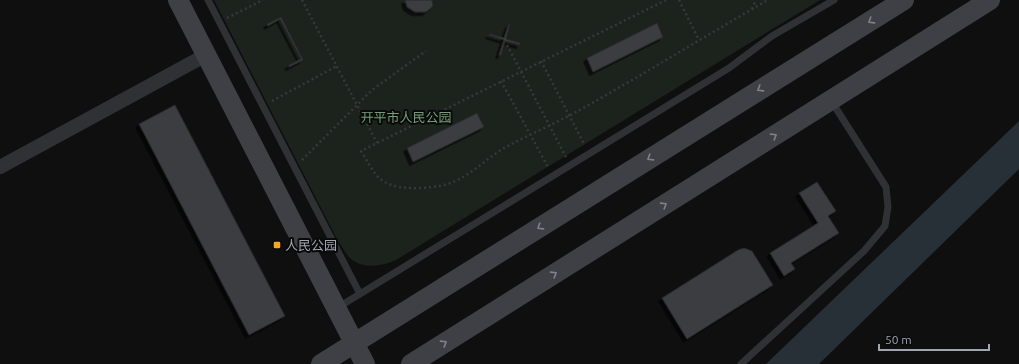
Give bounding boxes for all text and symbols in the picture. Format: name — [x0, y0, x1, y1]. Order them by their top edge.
one-way arrow — [868, 16, 875, 23]
one-way arrow — [757, 85, 764, 92]
park label: 开平市人民公园 — [360, 110, 452, 124]
one-way arrow — [770, 133, 777, 140]
one-way arrow — [647, 153, 654, 161]
one-way arrow — [660, 202, 667, 210]
one-way arrow — [537, 222, 544, 230]
place label: 人民公园 — [285, 238, 337, 252]
marker: 人民公园 — [272, 240, 282, 250]
one-way arrow — [550, 271, 557, 279]
scale bar — [879, 326, 989, 352]
text: 50 m — [885, 333, 912, 346]
one-way arrow — [440, 341, 447, 348]

